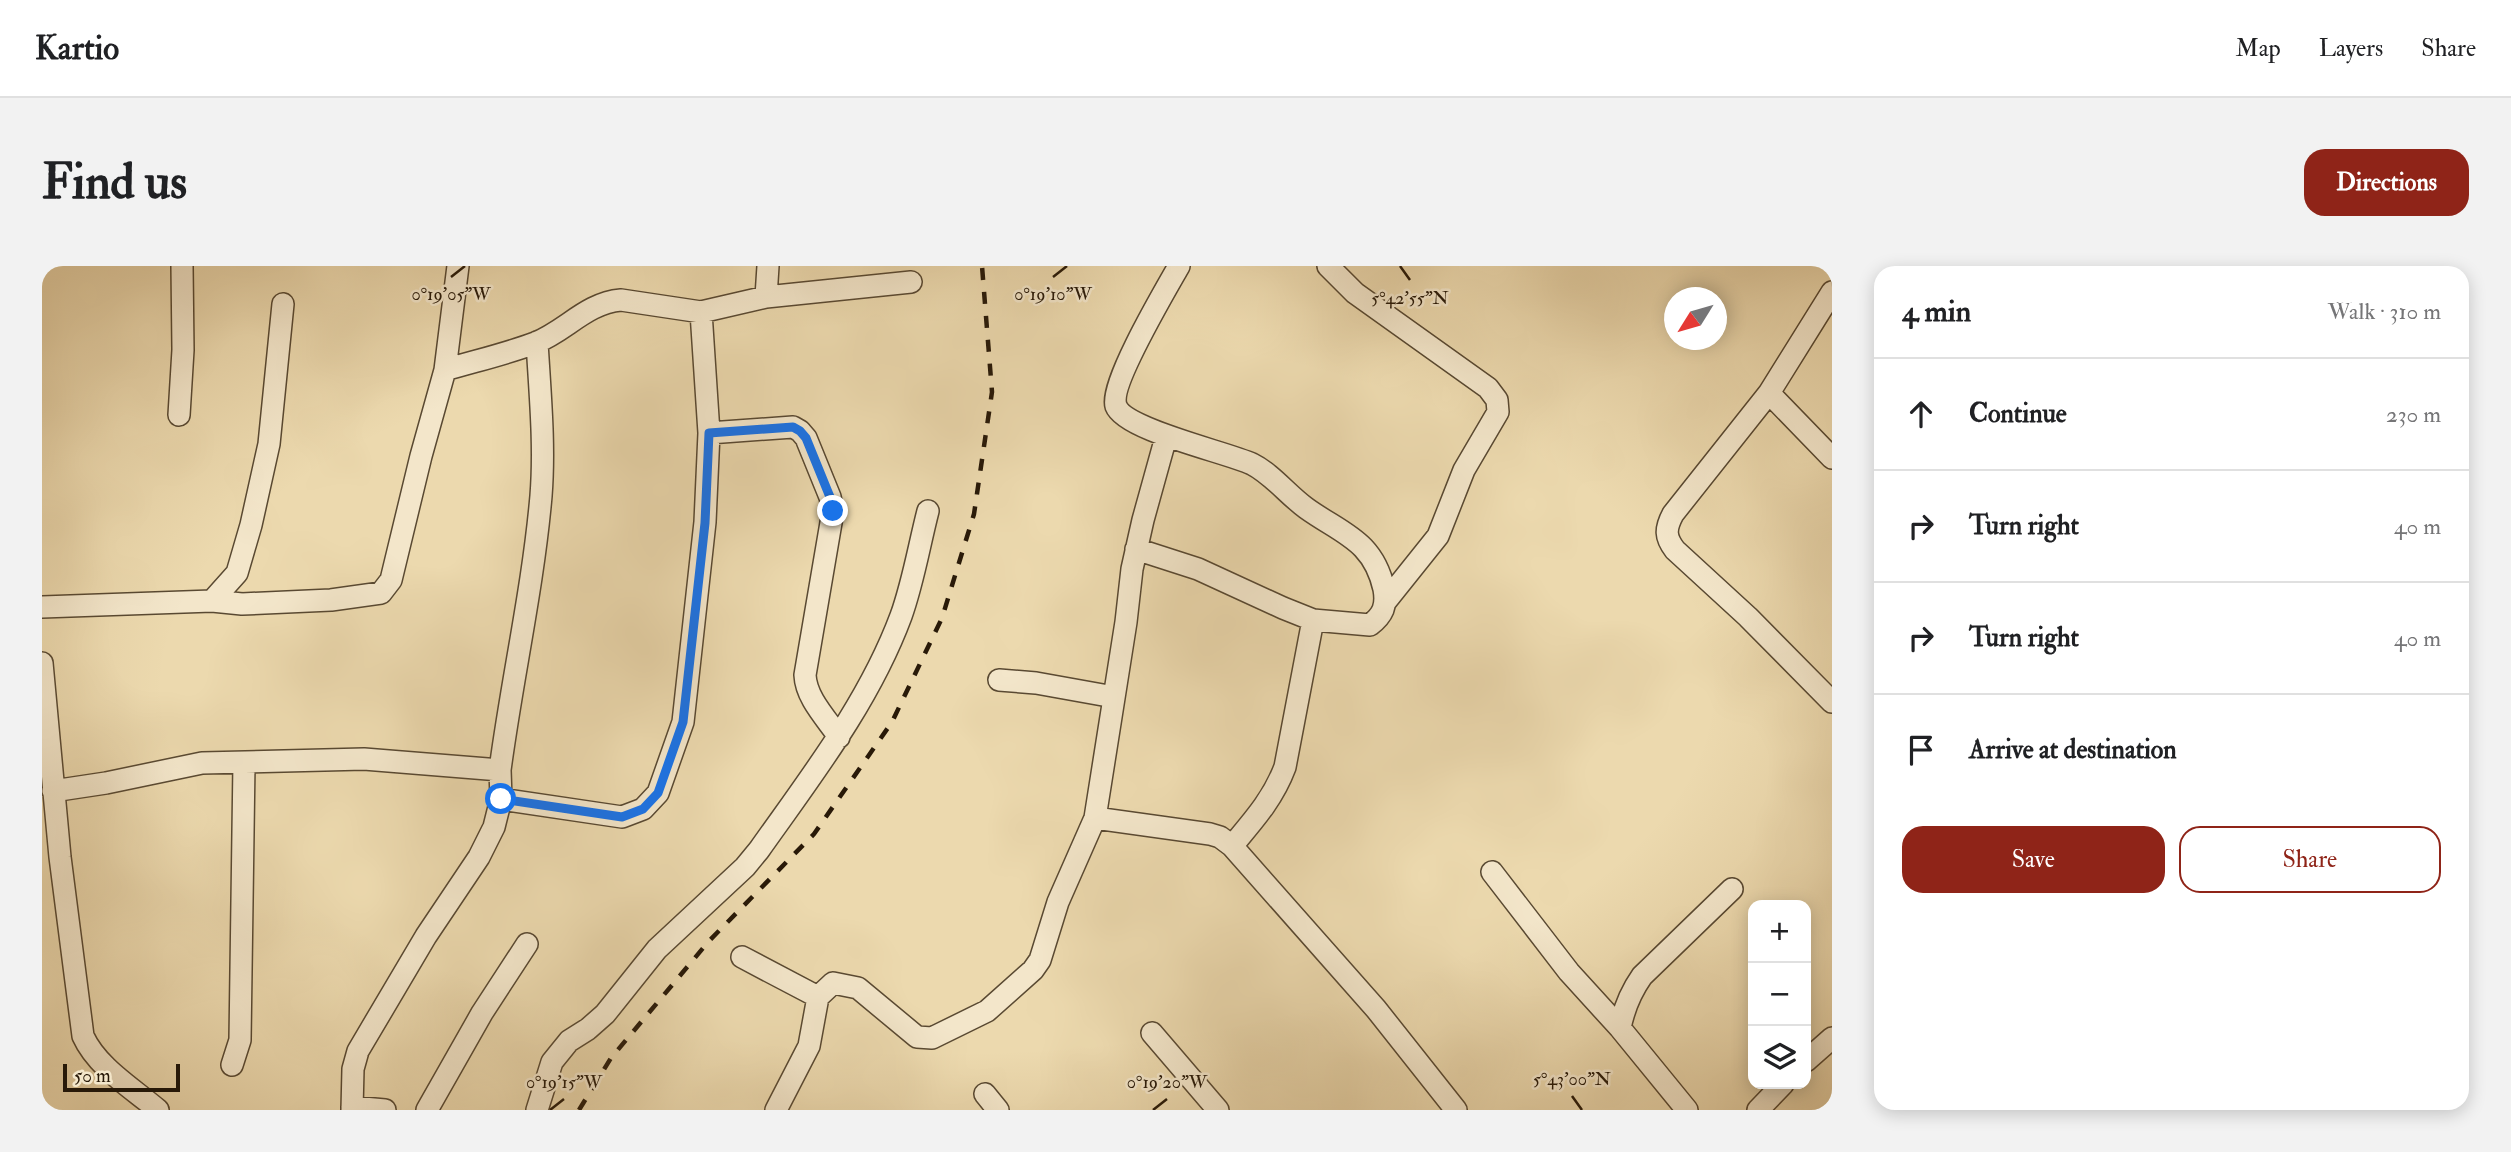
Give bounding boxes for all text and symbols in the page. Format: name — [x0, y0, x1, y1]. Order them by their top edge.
text: Kartio — [35, 28, 119, 69]
text: Map — [2236, 33, 2281, 64]
text: Layers — [2319, 33, 2383, 64]
text: Share — [2421, 33, 2476, 64]
button: Directions — [2304, 149, 2469, 216]
text: Find us — [42, 152, 187, 213]
text: 0°19'05"W — [411, 283, 491, 306]
text: 0°19'10"W — [1014, 283, 1092, 306]
text: 5°42'55"N — [1371, 287, 1449, 310]
north arrow — [1664, 287, 1727, 350]
text: 4 min — [1902, 293, 1971, 330]
text: Walk · 310 m — [2328, 297, 2441, 326]
icon: ahead — [1902, 395, 1940, 433]
text: Continue — [1969, 398, 2067, 430]
text: 230 m — [2386, 400, 2441, 429]
route end — [817, 495, 848, 526]
icon: right — [1902, 507, 1940, 545]
text: Turn right — [1969, 510, 2079, 542]
text: 40 m — [2394, 512, 2441, 541]
icon: right — [1902, 619, 1940, 657]
text: Turn right — [1969, 622, 2079, 654]
text: 40 m — [2394, 624, 2441, 653]
icon: arrive — [1902, 731, 1940, 769]
text: Arrive at destination — [1969, 734, 2177, 766]
route start — [485, 783, 516, 814]
button: Save — [1902, 826, 2165, 893]
button: Share — [2179, 826, 2441, 893]
map controls — [1748, 900, 1811, 1089]
button: + — [1748, 900, 1811, 963]
button: − — [1748, 963, 1811, 1026]
button: layers — [1748, 1026, 1811, 1089]
scale bar — [63, 1061, 180, 1093]
text: 50 m — [74, 1064, 111, 1088]
text: 5°43'00"N — [1533, 1068, 1611, 1091]
text: 0°19'15"W — [526, 1071, 603, 1094]
text: 0°19'20"W — [1127, 1071, 1208, 1094]

